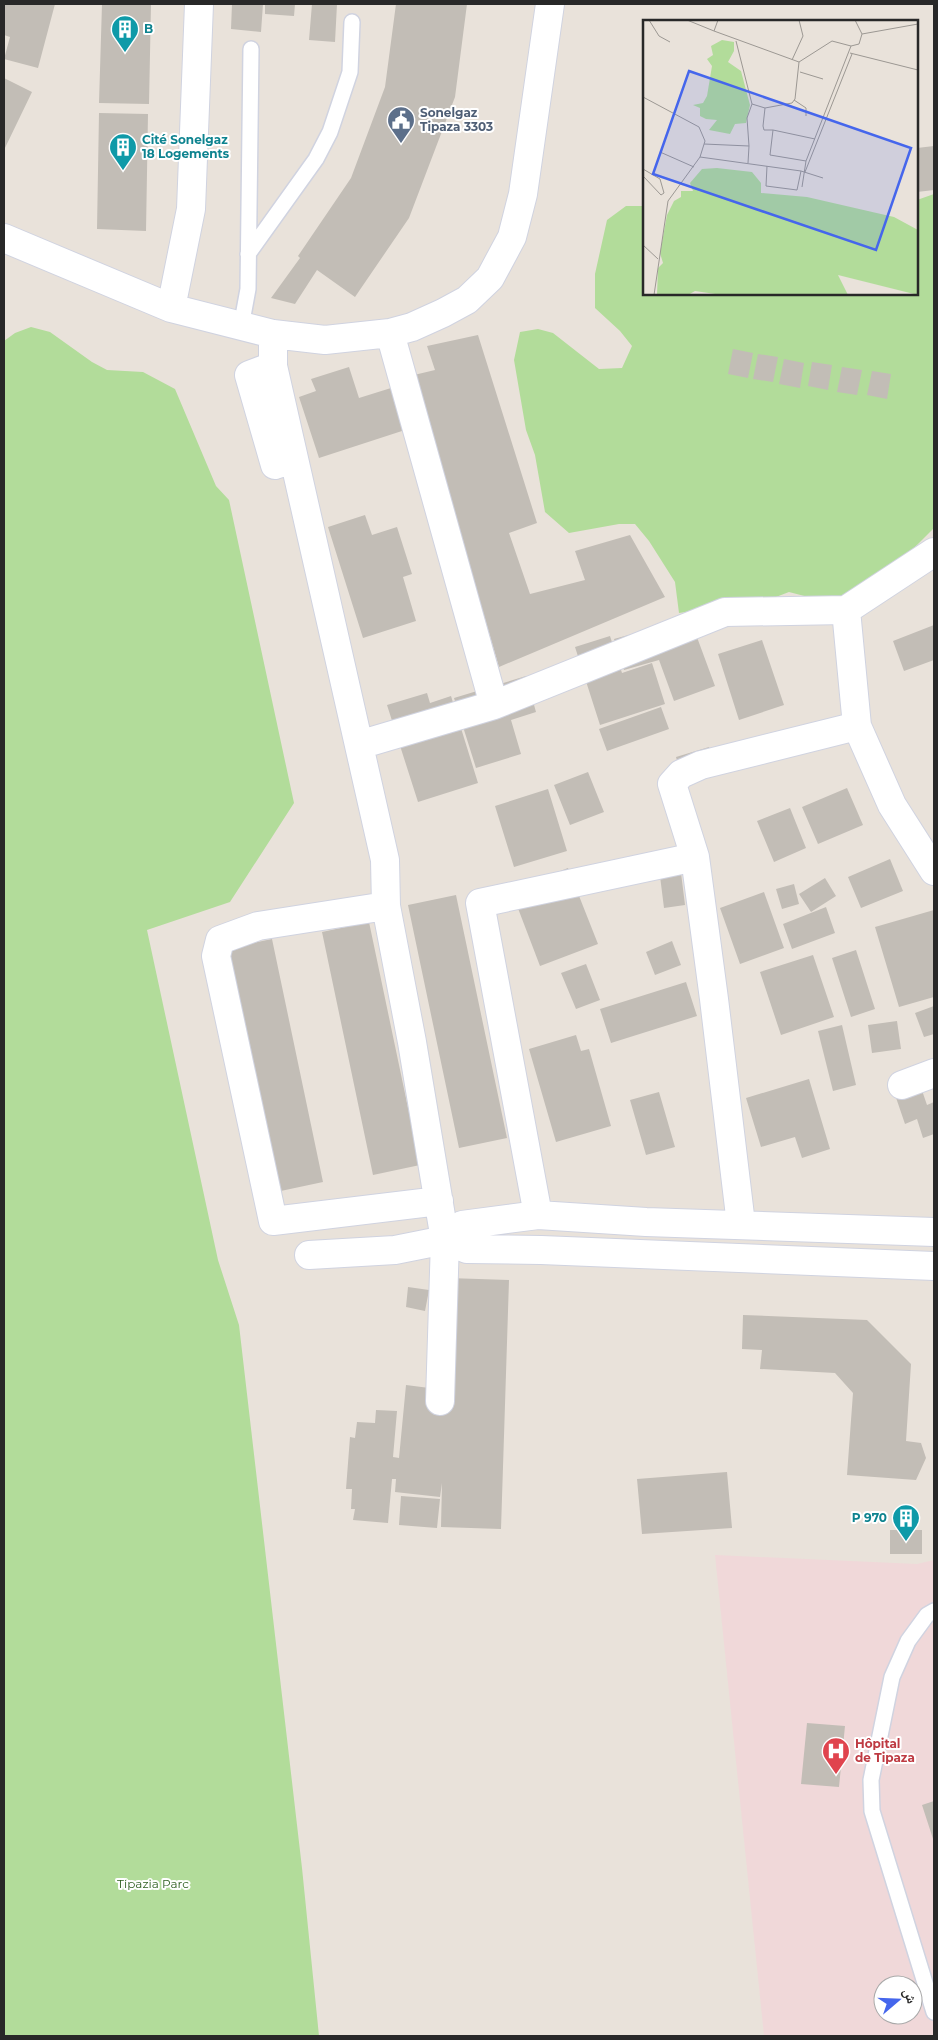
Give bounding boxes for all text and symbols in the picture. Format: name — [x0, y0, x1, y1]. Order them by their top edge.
building icon: B — [110, 14, 140, 53]
inset map — [643, 20, 918, 295]
place label: B — [144, 21, 153, 36]
public building icon: Sonelgaz Tipaza 3303 — [386, 105, 416, 144]
place label: Sonelgaz Tipaza 3303 — [420, 105, 493, 134]
building icon: Cité Sonelgaz 18 Logements — [108, 132, 138, 171]
place label: Cité Sonelgaz 18 Logements — [142, 132, 230, 161]
building icon: P 970 — [891, 1503, 921, 1542]
place label: P 970 — [852, 1510, 887, 1525]
hospital icon: Hôpital de Tipaza — [821, 1736, 851, 1775]
place label: Hôpital de Tipaza — [855, 1736, 915, 1765]
park label: Tipazia Parc — [117, 1876, 189, 1891]
north arrow — [873, 1975, 923, 2025]
text: ش — [899, 1986, 921, 2006]

